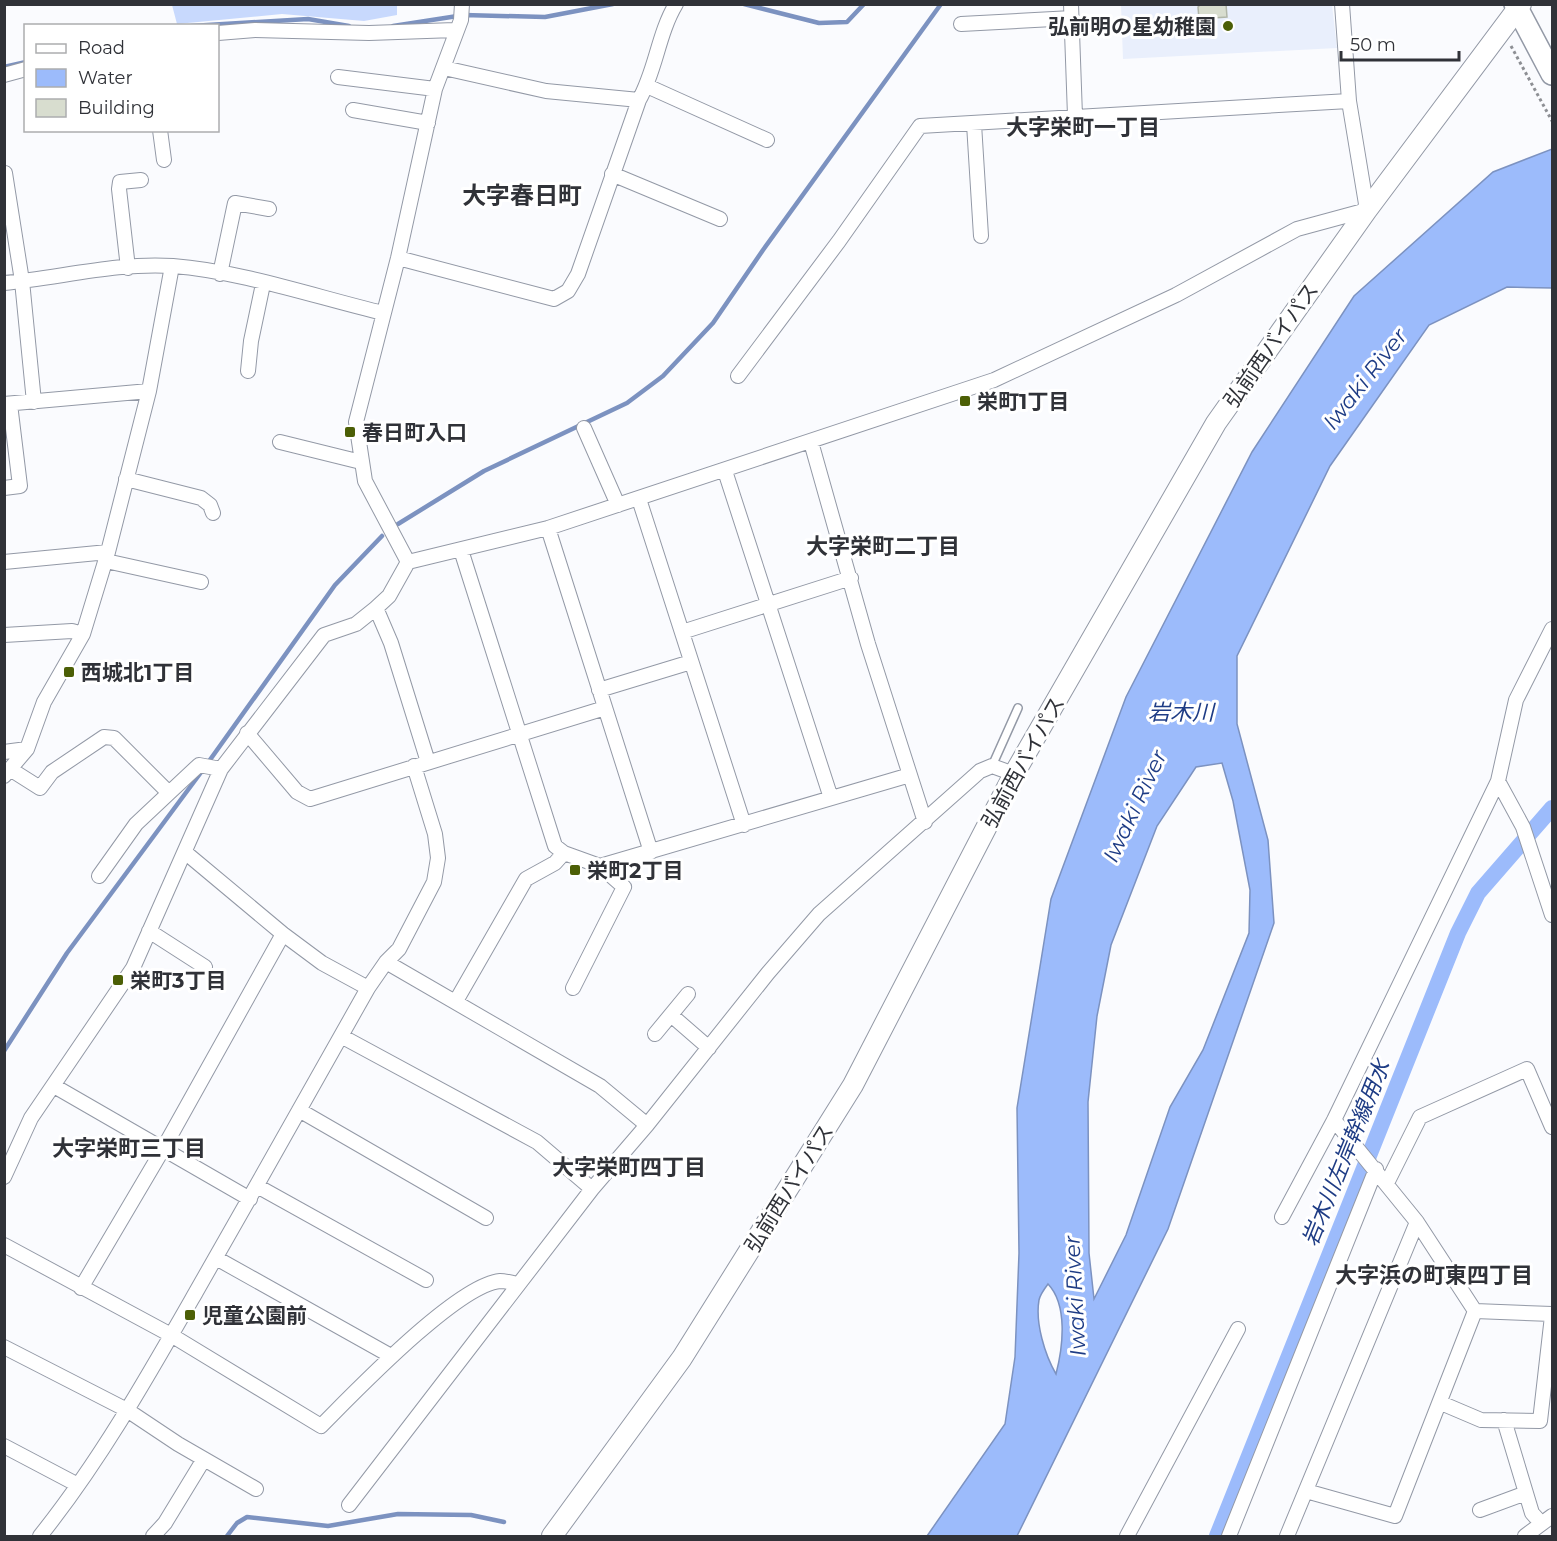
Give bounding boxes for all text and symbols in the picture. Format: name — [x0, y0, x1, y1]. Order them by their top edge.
place label: 弘前明の星幼稚園 — [1048, 14, 1216, 39]
marker: 弘前明の星幼稚園 — [1221, 19, 1235, 33]
legend — [24, 24, 219, 132]
scale bar — [1341, 24, 1460, 62]
text: 50 m — [1350, 34, 1396, 56]
text: Road — [78, 37, 125, 59]
text: Water — [78, 67, 133, 89]
text: Building — [78, 97, 155, 119]
district label: 大字栄町一丁目 — [1006, 114, 1160, 141]
district label: 大字春日町 — [462, 181, 582, 210]
street label: 弘前西バイパス — [1219, 278, 1323, 412]
water label: Iwaki River — [1317, 322, 1414, 435]
place label: 栄町1丁目 — [977, 389, 1069, 414]
marker: 栄町1丁目 — [958, 394, 972, 408]
place label: 春日町入口 — [362, 420, 467, 445]
marker: 春日町入口 — [343, 425, 357, 439]
district label: 大字栄町二丁目 — [806, 533, 960, 560]
place label: 西城北1丁目 — [81, 660, 194, 685]
marker: 西城北1丁目 — [62, 665, 76, 679]
street label: 弘前西バイパス — [977, 692, 1069, 832]
water label: 岩木川 — [1148, 699, 1216, 726]
water label: Iwaki River — [1097, 744, 1173, 866]
place label: 栄町2丁目 — [587, 858, 683, 883]
marker: 栄町2丁目 — [568, 863, 582, 877]
place label: 栄町3丁目 — [130, 968, 226, 993]
marker: 栄町3丁目 — [111, 973, 125, 987]
water label: 岩木川左岸幹線用水 — [1296, 1054, 1396, 1250]
street label: 弘前西バイパス — [740, 1119, 838, 1257]
district label: 大字栄町三丁目 — [52, 1135, 206, 1162]
district label: 大字栄町四丁目 — [552, 1154, 706, 1181]
water label: Iwaki River — [1058, 1234, 1092, 1357]
district label: 大字浜の町東四丁目 — [1335, 1262, 1533, 1289]
place label: 児童公園前 — [202, 1303, 307, 1328]
marker: 児童公園前 — [183, 1308, 197, 1322]

